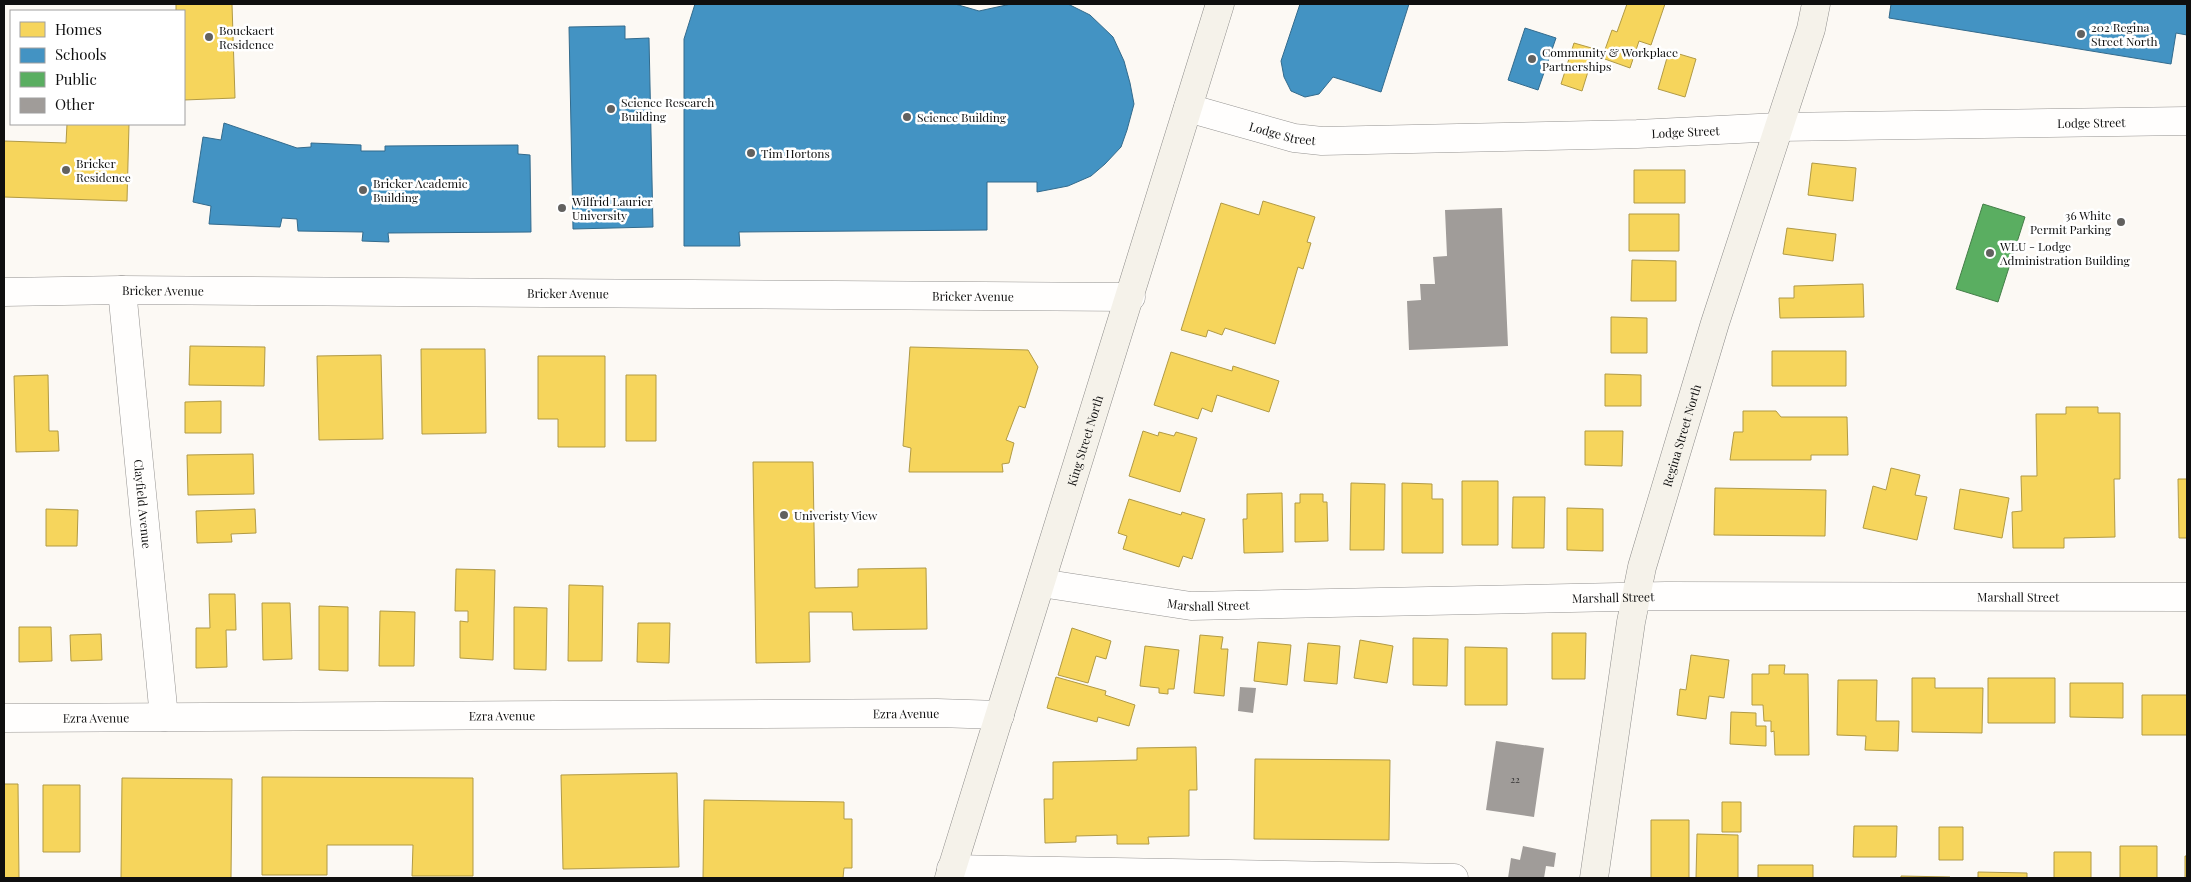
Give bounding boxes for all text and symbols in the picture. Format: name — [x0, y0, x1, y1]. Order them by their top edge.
legend — [10, 10, 185, 125]
text: Homes — [55, 19, 102, 39]
place label: 202 Regina Street North — [2091, 19, 2157, 49]
place label: Bouckaert Residence — [219, 22, 275, 52]
marker: 202 Regina Street North — [2075, 28, 2087, 40]
marker: Bouckaert Residence — [203, 31, 215, 43]
text: Schools — [55, 44, 107, 64]
place label: Community & Workplace Partnerships — [1542, 44, 1678, 74]
marker: Community & Workplace Partnerships — [1526, 53, 1538, 65]
text: Public — [55, 69, 97, 89]
text: Other — [55, 94, 95, 114]
place label: Science Research Building — [621, 94, 714, 124]
marker: Science Research Building — [605, 103, 617, 115]
place label: Science Building — [917, 109, 1007, 125]
marker: Science Building — [901, 111, 913, 123]
street label: Lodge Street — [2057, 114, 2126, 131]
street label: Lodge Street — [1247, 118, 1317, 148]
street label: Lodge Street — [1651, 122, 1721, 141]
place label: Tim Hortons — [761, 145, 830, 161]
marker: Tim Hortons — [745, 147, 757, 159]
place label: Bricker Residence — [76, 155, 131, 185]
marker: Bricker Residence — [60, 164, 72, 176]
place label: Bricker Academic Building — [373, 175, 468, 205]
marker: Bricker Academic Building — [357, 184, 369, 196]
place label: Wilfrid Laurier University — [571, 193, 653, 223]
marker: Wilfrid Laurier University — [556, 202, 568, 214]
place label: 36 White Permit Parking — [2030, 207, 2112, 237]
marker: 36 White Permit Parking — [2115, 216, 2127, 228]
place label: WLU - Lodge Administration Building — [1999, 238, 2131, 268]
marker: WLU - Lodge Administration Building — [1984, 247, 1996, 259]
street label: Bricker Avenue — [122, 282, 204, 299]
street label: Bricker Avenue — [527, 285, 609, 301]
street label: Bricker Avenue — [932, 288, 1014, 304]
street label: Regina Street North — [1658, 382, 1704, 489]
street label: King Street North — [1063, 393, 1106, 488]
street label: Clayfield Avenue — [131, 459, 155, 549]
place label: Univeristy View — [794, 507, 878, 523]
marker: Univeristy View — [778, 509, 790, 521]
street label: Marshall Street — [1572, 588, 1655, 606]
street label: Marshall Street — [1977, 589, 2060, 605]
street label: Marshall Street — [1166, 594, 1250, 614]
street label: Ezra Avenue — [873, 705, 939, 721]
street label: Ezra Avenue — [469, 707, 535, 724]
street label: Ezra Avenue — [63, 709, 129, 726]
house number: 22 — [1510, 772, 1520, 786]

